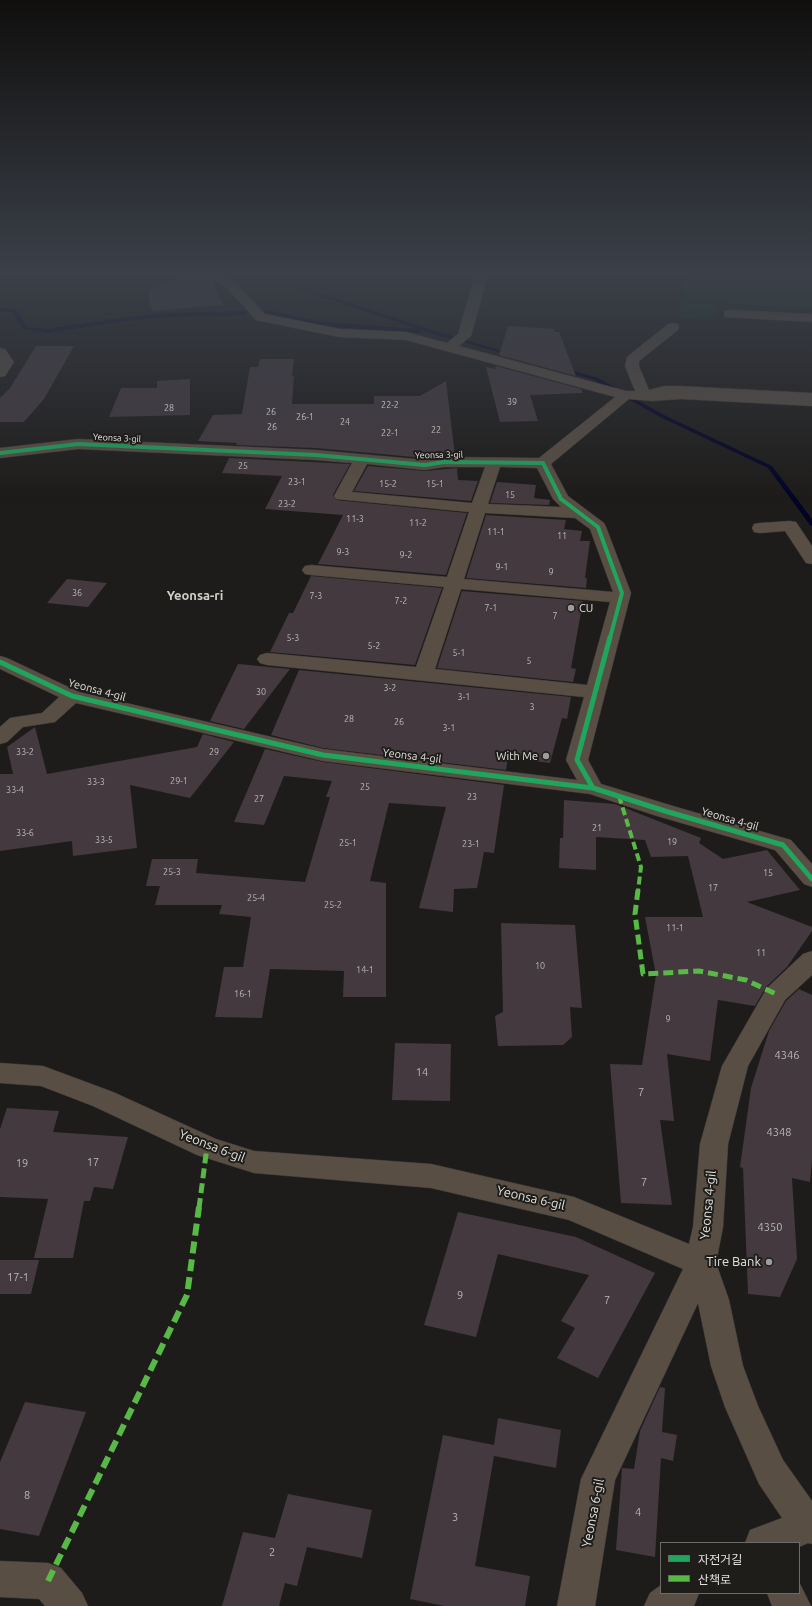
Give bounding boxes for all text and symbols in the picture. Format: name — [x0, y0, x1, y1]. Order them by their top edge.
house number: 39 — [507, 397, 517, 407]
house number: 22-2 — [381, 400, 399, 410]
house number: 28 — [164, 403, 174, 413]
house number: 26 — [266, 407, 276, 417]
house number: 26-1 — [296, 412, 314, 422]
house number: 24 — [340, 417, 350, 427]
house number: 26 — [267, 422, 277, 432]
house number: 22 — [431, 425, 441, 435]
house number: 22-1 — [381, 428, 399, 438]
street label: Yeonsa 3-gil — [93, 431, 141, 445]
street label: Yeonsa 3-gil — [415, 449, 463, 461]
house number: 25 — [238, 461, 248, 471]
house number: 23-1 — [288, 477, 306, 487]
house number: 15-2 — [379, 479, 397, 489]
house number: 15-1 — [426, 479, 444, 489]
house number: 15 — [505, 490, 515, 500]
house number: 23-2 — [278, 499, 296, 509]
house number: 11-3 — [346, 514, 364, 524]
house number: 11-2 — [409, 518, 427, 528]
house number: 11-1 — [487, 527, 505, 537]
house number: 11 — [557, 531, 567, 541]
house number: 9-3 — [337, 547, 349, 557]
house number: 9-2 — [400, 550, 412, 560]
house number: 9-1 — [496, 562, 508, 572]
house number: 9 — [548, 567, 554, 577]
house number: 36 — [72, 588, 82, 598]
district label: Yeonsa-ri — [167, 588, 223, 604]
house number: 7-3 — [310, 591, 322, 601]
house number: 7-2 — [395, 596, 407, 606]
place label: CU — [579, 601, 593, 615]
house number: 7-1 — [485, 603, 497, 613]
marker: CU — [566, 603, 576, 613]
house number: 7 — [552, 611, 558, 621]
house number: 5-3 — [287, 633, 299, 643]
house number: 5-2 — [368, 641, 380, 651]
house number: 5-1 — [453, 648, 465, 658]
house number: 5 — [526, 656, 532, 666]
street label: Yeonsa 4-gil — [67, 676, 127, 704]
house number: 3-2 — [384, 683, 396, 693]
house number: 30 — [256, 687, 266, 697]
house number: 3-1 — [458, 692, 470, 702]
house number: 3 — [529, 702, 535, 712]
house number: 28 — [344, 714, 354, 724]
house number: 26 — [394, 717, 404, 727]
house number: 3-1 — [443, 723, 455, 733]
street label: Yeonsa 4-gil — [382, 746, 442, 766]
house number: 33-2 — [16, 747, 34, 757]
house number: 29 — [209, 747, 219, 757]
place label: With Me — [496, 749, 538, 763]
marker: With Me — [541, 751, 551, 761]
house number: 29-1 — [170, 776, 188, 786]
house number: 33-3 — [87, 777, 105, 787]
house number: 25 — [360, 782, 370, 792]
house number: 33-4 — [6, 785, 24, 795]
house number: 23 — [467, 792, 477, 802]
house number: 27 — [254, 794, 264, 804]
street label: Yeonsa 4-gil — [700, 805, 760, 833]
house number: 21 — [592, 823, 602, 833]
house number: 33-6 — [16, 828, 34, 838]
house number: 33-5 — [95, 835, 113, 845]
house number: 19 — [667, 837, 677, 847]
house number: 25-1 — [339, 838, 357, 848]
house number: 23-1 — [462, 839, 480, 849]
house number: 25-3 — [163, 867, 181, 877]
house number: 15 — [763, 868, 773, 878]
house number: 17 — [708, 883, 718, 893]
house number: 25-4 — [247, 893, 265, 903]
house number: 25-2 — [324, 900, 342, 910]
house number: 11-1 — [666, 923, 684, 933]
house number: 11 — [756, 948, 766, 958]
house number: 10 — [535, 961, 545, 971]
house number: 14-1 — [356, 965, 374, 975]
house number: 16-1 — [234, 989, 252, 999]
house number: 9 — [665, 1014, 671, 1024]
house number: 4346 — [775, 1048, 799, 1062]
house number: 14 — [416, 1065, 428, 1079]
house number: 7 — [638, 1085, 644, 1099]
house number: 4348 — [767, 1125, 791, 1139]
street label: Yeonsa 6-gil — [177, 1126, 247, 1166]
house number: 17 — [87, 1155, 99, 1169]
house number: 19 — [16, 1156, 28, 1170]
street label: Yeonsa 4-gil — [697, 1170, 719, 1240]
house number: 7 — [641, 1175, 647, 1189]
street label: Yeonsa 6-gil — [495, 1183, 567, 1213]
house number: 4350 — [758, 1220, 782, 1234]
place label: Tire Bank — [706, 1254, 761, 1270]
marker: Tire Bank — [764, 1257, 774, 1267]
house number: 17-1 — [7, 1270, 29, 1284]
house number: 9 — [457, 1288, 463, 1302]
house number: 7 — [604, 1293, 610, 1307]
street label: Yeonsa 6-gil — [579, 1477, 607, 1549]
house number: 8 — [24, 1488, 30, 1502]
house number: 4 — [635, 1505, 641, 1519]
house number: 3 — [452, 1510, 458, 1524]
legend — [660, 1542, 800, 1594]
house number: 2 — [269, 1545, 275, 1559]
text: 자전거길 — [698, 1553, 742, 1566]
text: 산책로 — [698, 1573, 731, 1586]

